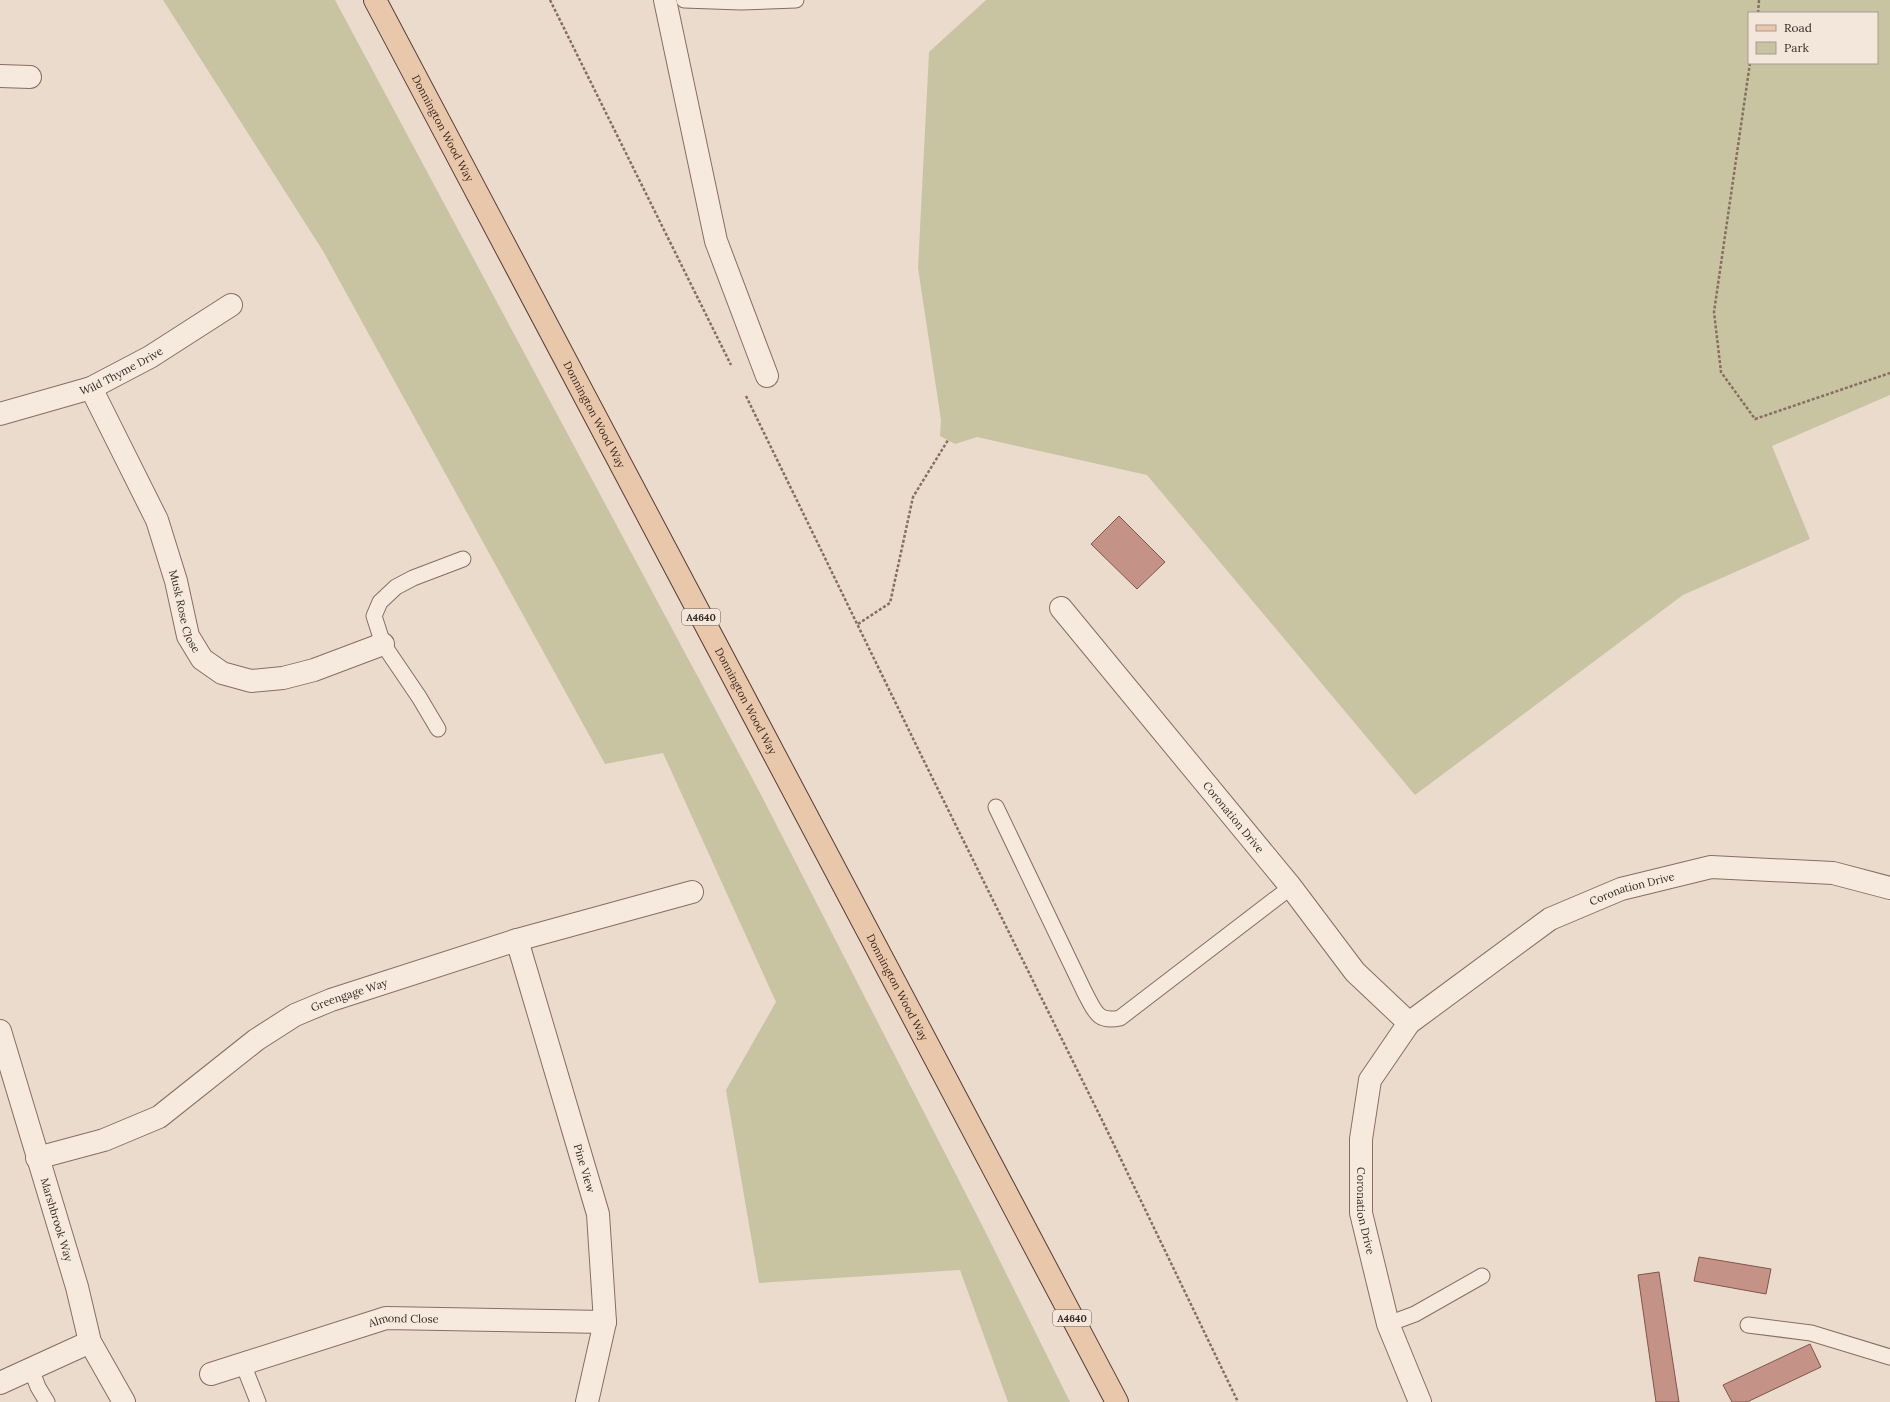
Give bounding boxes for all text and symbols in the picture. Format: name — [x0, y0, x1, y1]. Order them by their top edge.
legend — [1748, 12, 1878, 64]
text: Road — [1784, 20, 1812, 35]
text: Park — [1784, 40, 1810, 55]
street label: Donnington Wood Way — [409, 72, 477, 184]
street label: Wild Thyme Drive — [78, 344, 165, 398]
street label: Donnington Wood Way — [560, 359, 628, 471]
street label: Musk Rose Close — [166, 568, 203, 655]
road number: A4640 — [682, 609, 720, 625]
street label: Donnington Wood Way — [712, 645, 780, 757]
street label: Coronation Drive — [1200, 779, 1267, 856]
street label: Coronation Drive — [1587, 869, 1676, 909]
street label: Donnington Wood Way — [863, 931, 932, 1043]
street label: Greengage Way — [309, 975, 389, 1015]
street label: Pine View — [571, 1142, 598, 1194]
street label: Coronation Drive — [1354, 1167, 1378, 1256]
street label: Marshbrook Way — [38, 1176, 76, 1263]
road number: A4640 — [1053, 1310, 1091, 1326]
street label: Almond Close — [366, 1311, 439, 1330]

